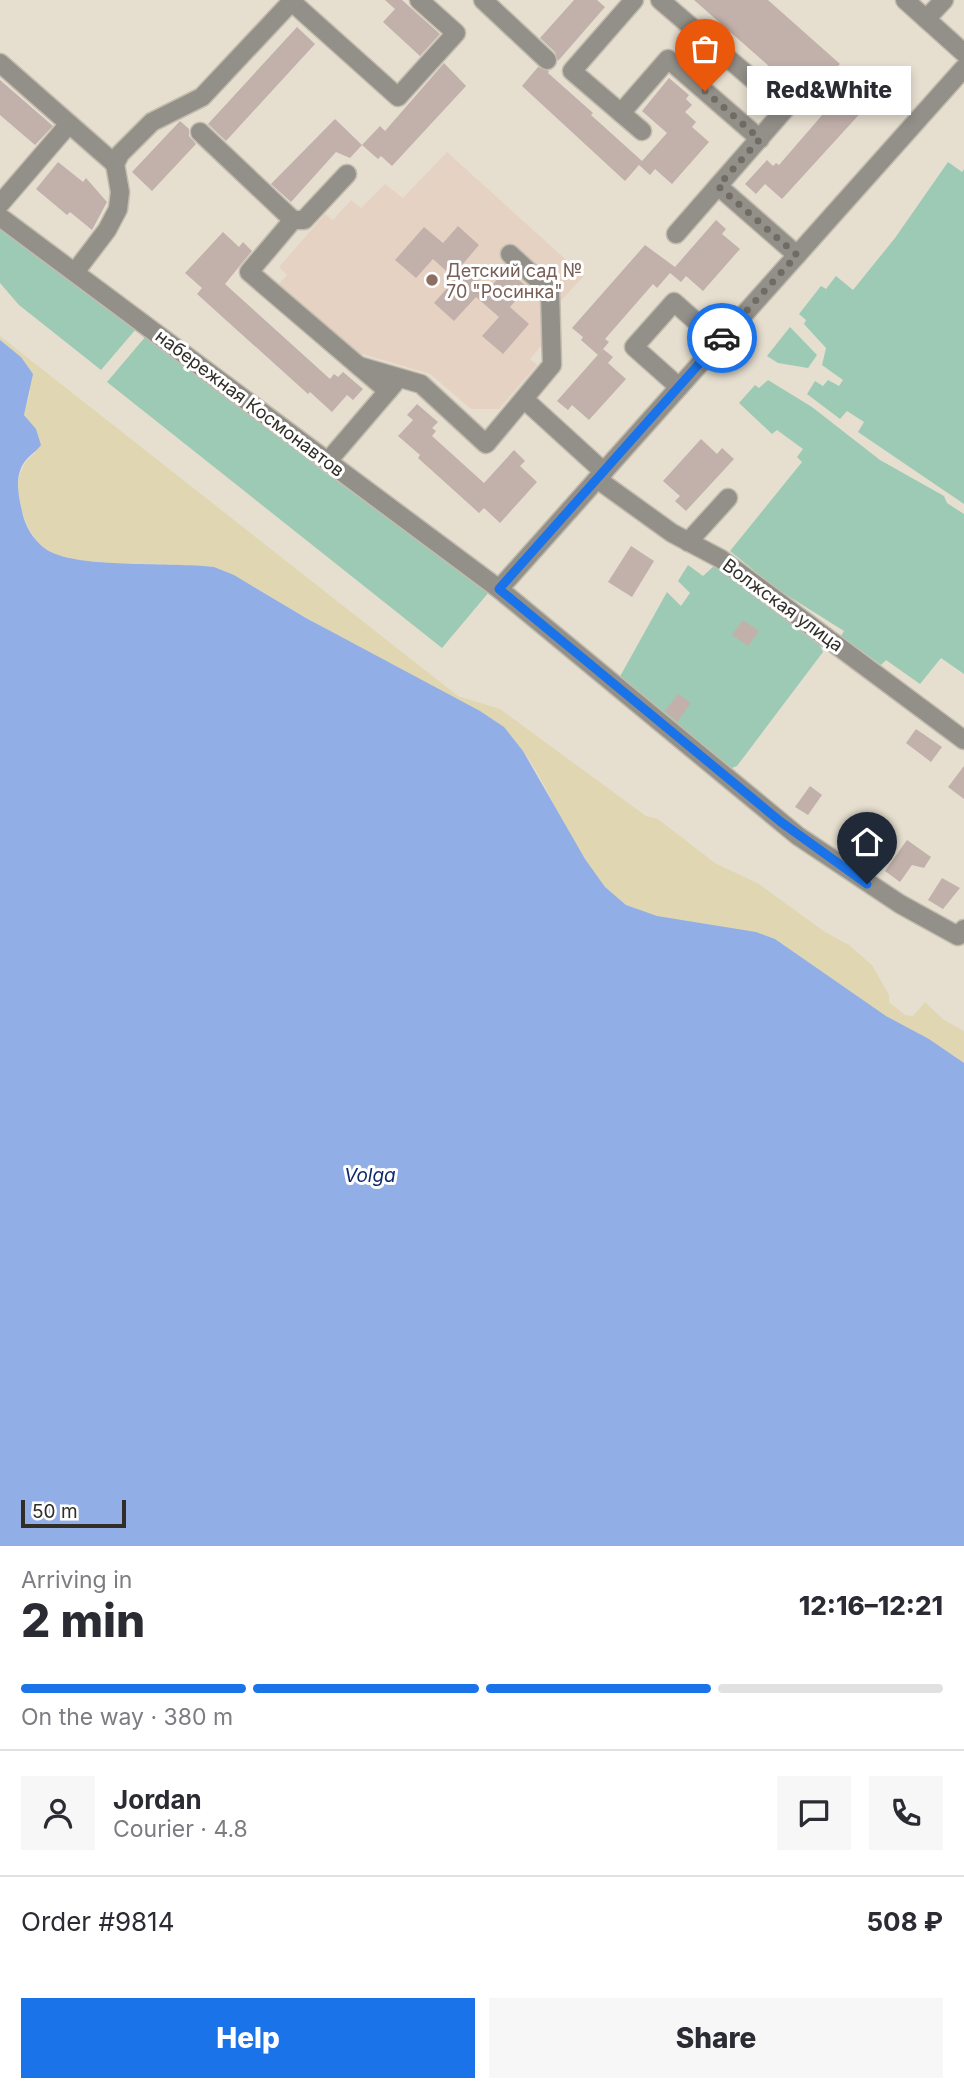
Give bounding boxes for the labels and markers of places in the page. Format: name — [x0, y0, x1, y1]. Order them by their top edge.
pin — [675, 19, 735, 91]
callout: Red&White — [747, 66, 912, 116]
place label: Детский сад № 70 "Росинка" — [446, 260, 582, 302]
marker: Детский сад № 70 "Росинка" — [424, 272, 440, 288]
pin — [837, 812, 897, 884]

